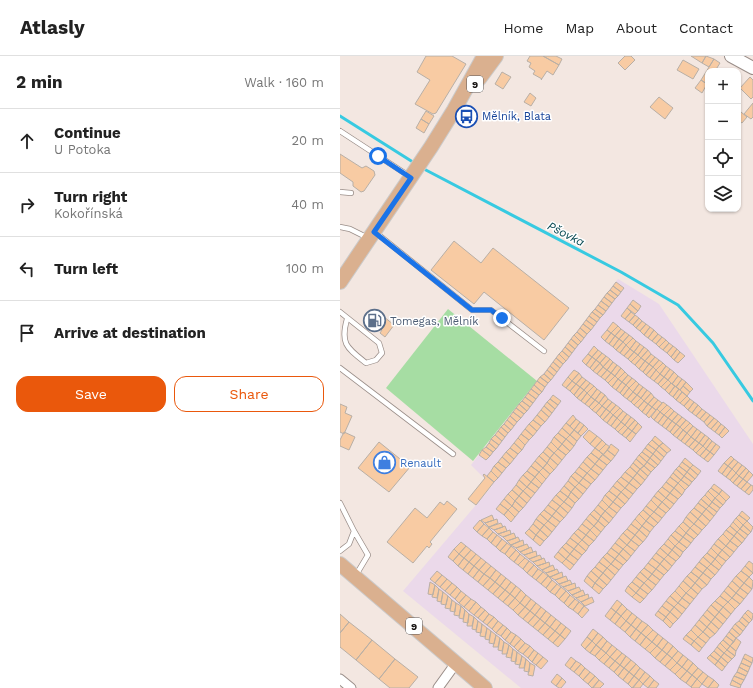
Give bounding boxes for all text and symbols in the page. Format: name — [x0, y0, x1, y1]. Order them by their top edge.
text: Atlasly — [20, 16, 85, 39]
text: Home — [503, 20, 543, 36]
text: Map — [565, 20, 594, 36]
text: About — [616, 20, 657, 36]
text: Contact — [679, 20, 733, 36]
map controls — [705, 68, 741, 212]
button: + — [705, 68, 741, 104]
text: 2 min — [16, 72, 62, 92]
text: Walk · 160 m — [244, 75, 324, 90]
road number: 9 — [467, 76, 483, 92]
bus stop icon: Mělník, Blata — [454, 103, 480, 129]
button: − — [705, 104, 741, 140]
place label: Mělník, Blata — [482, 110, 551, 123]
text: Continue — [54, 124, 121, 142]
icon: ahead — [16, 130, 38, 152]
text: 20 m — [292, 133, 324, 148]
button: locate — [705, 140, 741, 176]
text: U Potoka — [54, 142, 111, 157]
route start — [369, 147, 387, 165]
button: layers — [705, 176, 741, 212]
text: Turn right — [54, 188, 127, 206]
icon: right — [16, 194, 38, 216]
text: 40 m — [291, 197, 324, 212]
text: Kokořínská — [54, 206, 123, 221]
water label: Pšovka — [545, 219, 587, 250]
icon: left — [16, 258, 38, 280]
text: Turn left — [54, 260, 118, 278]
text: 100 m — [286, 261, 324, 276]
fuel station icon: Tomegas, Mělník — [362, 308, 388, 334]
route end — [493, 309, 511, 327]
place label: Tomegas, Mělník — [390, 315, 478, 328]
icon: arrive — [16, 322, 38, 344]
text: Arrive at destination — [54, 324, 206, 342]
button: Save — [16, 376, 166, 412]
button: Share — [174, 376, 324, 412]
shop icon: Renault — [371, 450, 397, 476]
place label: Renault — [400, 457, 441, 470]
road number: 9 — [406, 618, 422, 634]

